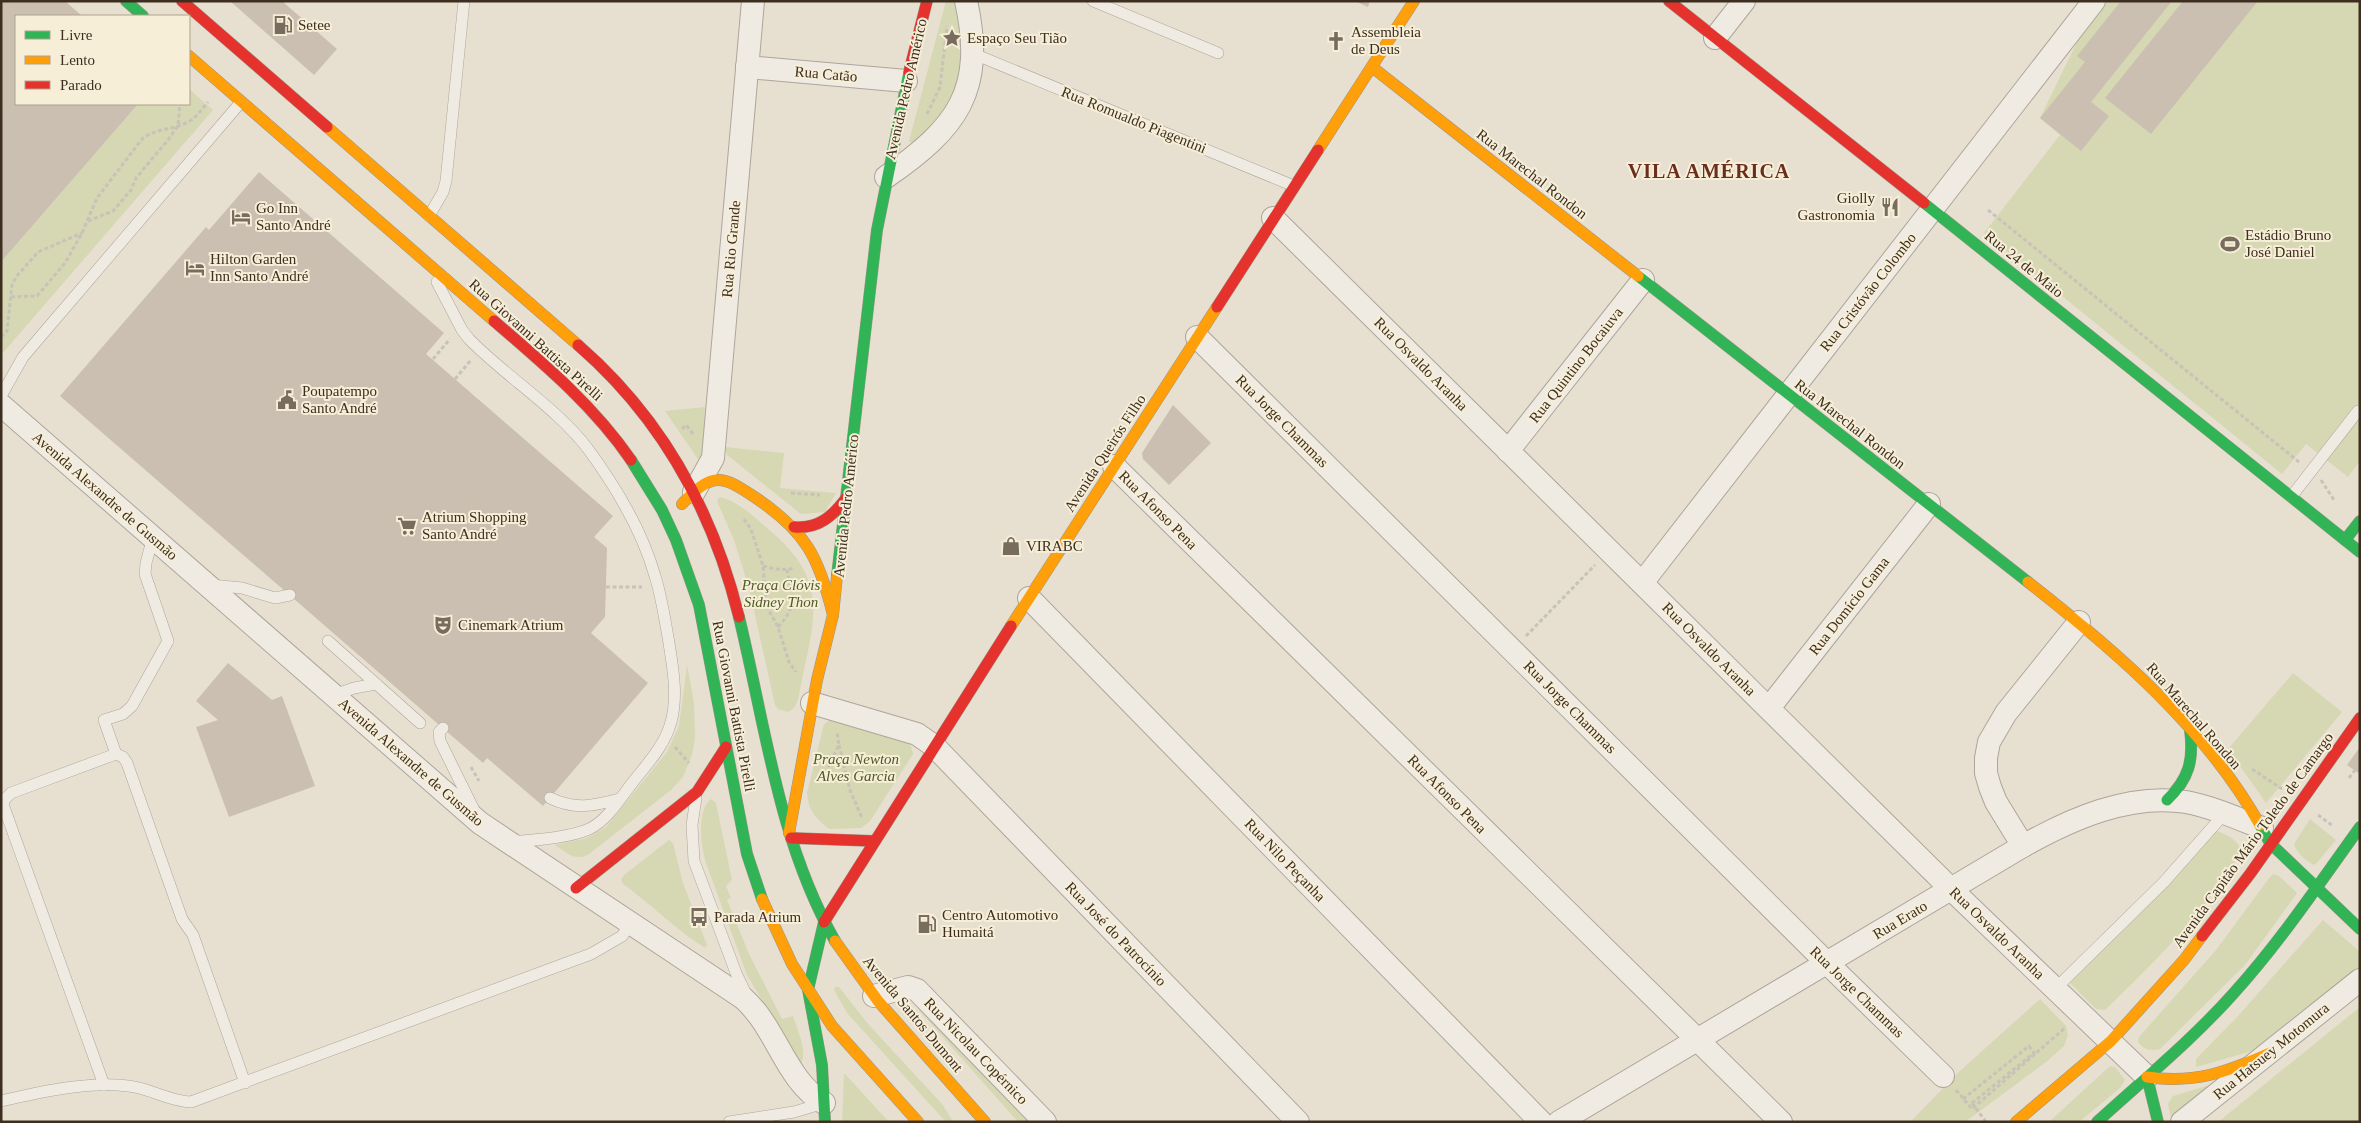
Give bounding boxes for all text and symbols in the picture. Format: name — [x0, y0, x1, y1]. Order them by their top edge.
fuel station icon: Setee — [272, 14, 294, 36]
legend — [15, 15, 190, 105]
place label: Setee — [298, 17, 331, 33]
street label: Avenida Pedro Américo — [882, 17, 930, 161]
place label: Assembleia de Deus — [1351, 24, 1421, 57]
text: Livre — [60, 27, 93, 43]
place icon: Espaço Seu Tião — [941, 27, 963, 49]
place label: Espaço Seu Tião — [967, 30, 1067, 46]
church icon: Assembleia de Deus — [1325, 30, 1347, 52]
text: Lento — [60, 52, 95, 68]
street label: Rua Catão — [794, 63, 858, 85]
text: Parado — [60, 77, 102, 93]
street label: Rua Romualdo Piagentini — [1059, 84, 1209, 156]
street label: Rua Marechal Rondon — [1474, 126, 1591, 222]
district label: VILA AMÉRICA — [1628, 160, 1790, 182]
place label: Giolly Gastronomia — [1798, 190, 1875, 223]
restaurant icon: Giolly Gastronomia — [1879, 196, 1901, 218]
street label: Rua Rio Grande — [719, 199, 743, 298]
place label: Go Inn Santo André — [256, 200, 331, 233]
hotel icon: Go Inn Santo André — [230, 206, 252, 228]
place label: Estádio Bruno José Daniel — [2245, 227, 2331, 260]
street label: Rua 24 de Maio — [1982, 228, 2066, 300]
street label: Rua Cristóvão Colombo — [1817, 230, 1919, 354]
sports icon: Estádio Bruno José Daniel — [2219, 233, 2241, 255]
place label: Hilton Garden Inn Santo André — [210, 251, 309, 284]
hotel icon: Hilton Garden Inn Santo André — [184, 257, 206, 279]
street label: Rua Giovanni Battista Pirelli — [466, 276, 606, 404]
street label: Rua Quintino Bocaiuva — [1526, 304, 1626, 426]
street label: Rua Osvaldo Aranha — [1371, 314, 1471, 414]
street label: Rua Jorge Chammas — [1233, 372, 1332, 471]
street label: Rua Marechal Rondon — [1792, 376, 1909, 472]
place label: Poupatempo Santo André — [302, 383, 377, 416]
public building icon: Poupatempo Santo André — [276, 389, 298, 411]
street label: Avenida Queirós Filho — [1061, 391, 1149, 515]
street label: Avenida Alexandre de Gusmão — [29, 429, 181, 563]
street label: Avenida Pedro Américo — [831, 434, 861, 578]
street label: Rua Afonso Pena — [1116, 468, 1201, 553]
place label: Atrium Shopping Santo André — [422, 509, 527, 542]
supermarket icon: Atrium Shopping Santo André — [396, 515, 418, 537]
shop icon: VIRABC — [1000, 535, 1022, 557]
place label: VIRABC — [1026, 538, 1083, 554]
street label: Rua Domício Gama — [1806, 554, 1892, 658]
park label: Praça Clóvis Sidney Thon — [741, 577, 821, 610]
street label: Rua Osvaldo Aranha — [1659, 599, 1759, 699]
theatre icon: Cinemark Atrium — [432, 614, 454, 636]
place label: Cinemark Atrium — [458, 617, 564, 633]
street label: Rua Giovanni Battista Pirelli — [710, 619, 758, 793]
street label: Rua Jorge Chammas — [1521, 658, 1620, 757]
street label: Rua Marechal Rondon — [2143, 660, 2245, 773]
street label: Avenida Alexandre de Gusmão — [335, 695, 487, 829]
street label: Avenida Capitão Mário Toledo de Camargo — [2170, 729, 2336, 951]
park label: Praça Newton Alves Garcia — [812, 751, 899, 784]
street label: Rua Afonso Pena — [1405, 752, 1490, 837]
street label: Rua Nilo Peçanha — [1242, 815, 1329, 905]
street label: Rua José do Patrocínio — [1062, 879, 1170, 989]
street label: Rua Osvaldo Aranha — [1946, 884, 2048, 982]
street label: Rua Erato — [1870, 898, 1930, 942]
bus stop icon: Parada Atrium — [688, 906, 710, 928]
place label: Centro Automotivo Humaitá — [942, 907, 1058, 940]
place label: Parada Atrium — [714, 909, 801, 925]
fuel station icon: Centro Automotivo Humaitá — [916, 913, 938, 935]
street label: Rua Jorge Chammas — [1807, 943, 1907, 1041]
street label: Avenida Santos Dumont — [860, 953, 967, 1076]
street label: Rua Nicolau Copérnico — [921, 994, 1031, 1108]
street label: Rua Hatsuey Motomura — [2210, 999, 2332, 1103]

